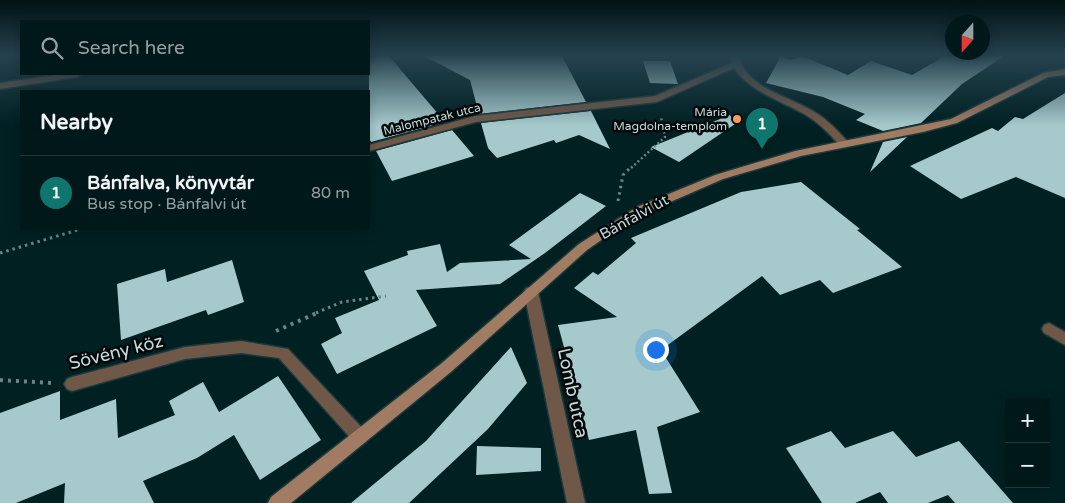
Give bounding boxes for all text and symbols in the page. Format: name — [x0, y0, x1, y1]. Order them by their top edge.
north arrow — [945, 15, 990, 60]
search box — [20, 20, 370, 75]
icon: search — [38, 34, 66, 62]
text: Search here — [78, 37, 185, 59]
street label: Malompatak utca — [382, 100, 482, 138]
place label: Mária Magdolna-templom — [613, 105, 727, 133]
pin: 1 — [746, 108, 778, 149]
text: Nearby — [40, 110, 113, 135]
marker: Mária Magdolna-templom — [731, 113, 743, 125]
text: Bánfalva, könyvtár — [87, 172, 254, 194]
text: 1 — [51, 183, 61, 203]
text: 80 m — [311, 183, 350, 203]
street label: Bánfalvi út — [596, 191, 672, 243]
text: Bus stop · Bánfalvi út — [87, 194, 246, 214]
street label: Sövény köz — [67, 330, 165, 374]
your location — [643, 337, 669, 363]
street label: Lomb utca — [553, 346, 593, 440]
map controls — [1005, 398, 1050, 488]
button: + — [1005, 398, 1050, 443]
button: − — [1005, 443, 1050, 488]

